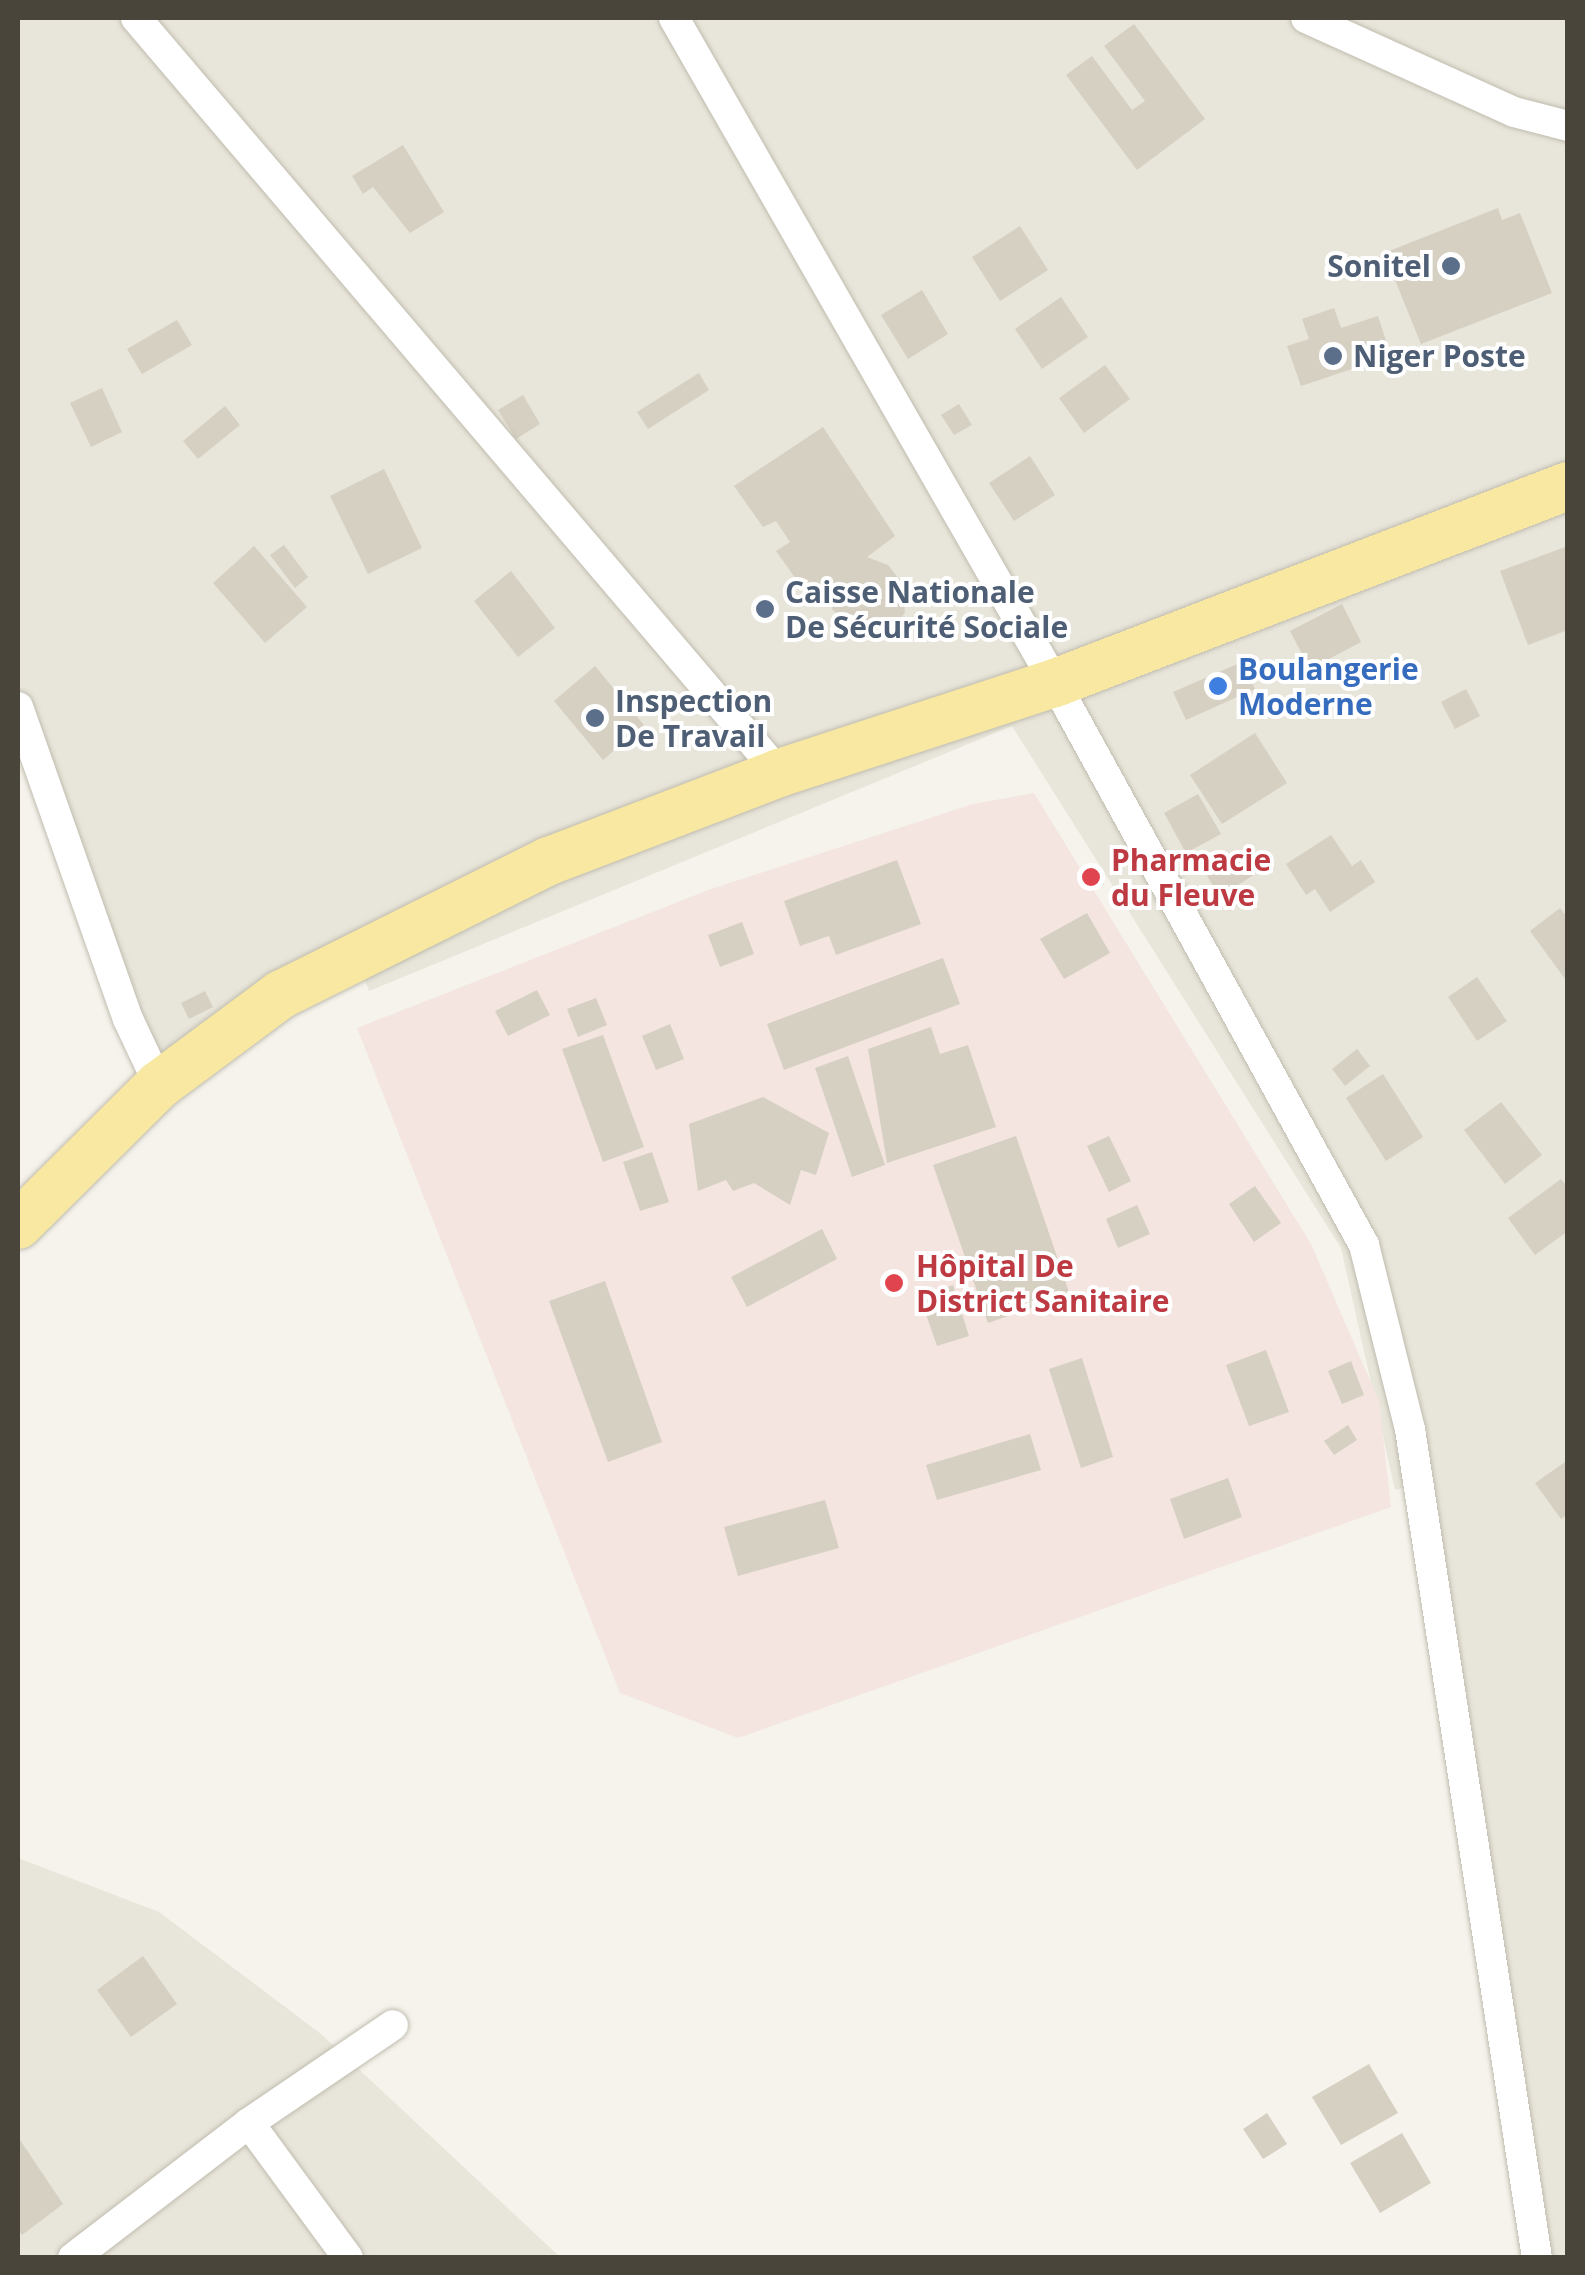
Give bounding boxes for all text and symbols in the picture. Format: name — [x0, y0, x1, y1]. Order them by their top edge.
place label: Sonitel — [1327, 248, 1431, 284]
marker: Sonitel — [1440, 255, 1462, 277]
place label: Niger Poste — [1353, 338, 1526, 374]
marker: Niger Poste — [1322, 345, 1344, 367]
place label: Caisse Nationale De Sécurité Sociale — [785, 574, 1068, 644]
marker: Caisse Nationale De Sécurité Sociale — [754, 598, 776, 620]
place label: Boulangerie Moderne — [1238, 651, 1419, 722]
marker: Boulangerie Moderne — [1207, 675, 1229, 697]
place label: Inspection De Travail — [615, 683, 772, 754]
marker: Inspection De Travail — [584, 707, 606, 729]
place label: Pharmacie du Fleuve — [1111, 842, 1271, 912]
marker: Pharmacie du Fleuve — [1080, 866, 1102, 888]
place label: Hôpital De District Sanitaire — [916, 1248, 1169, 1318]
marker: Hôpital De District Sanitaire — [881, 1270, 907, 1296]

